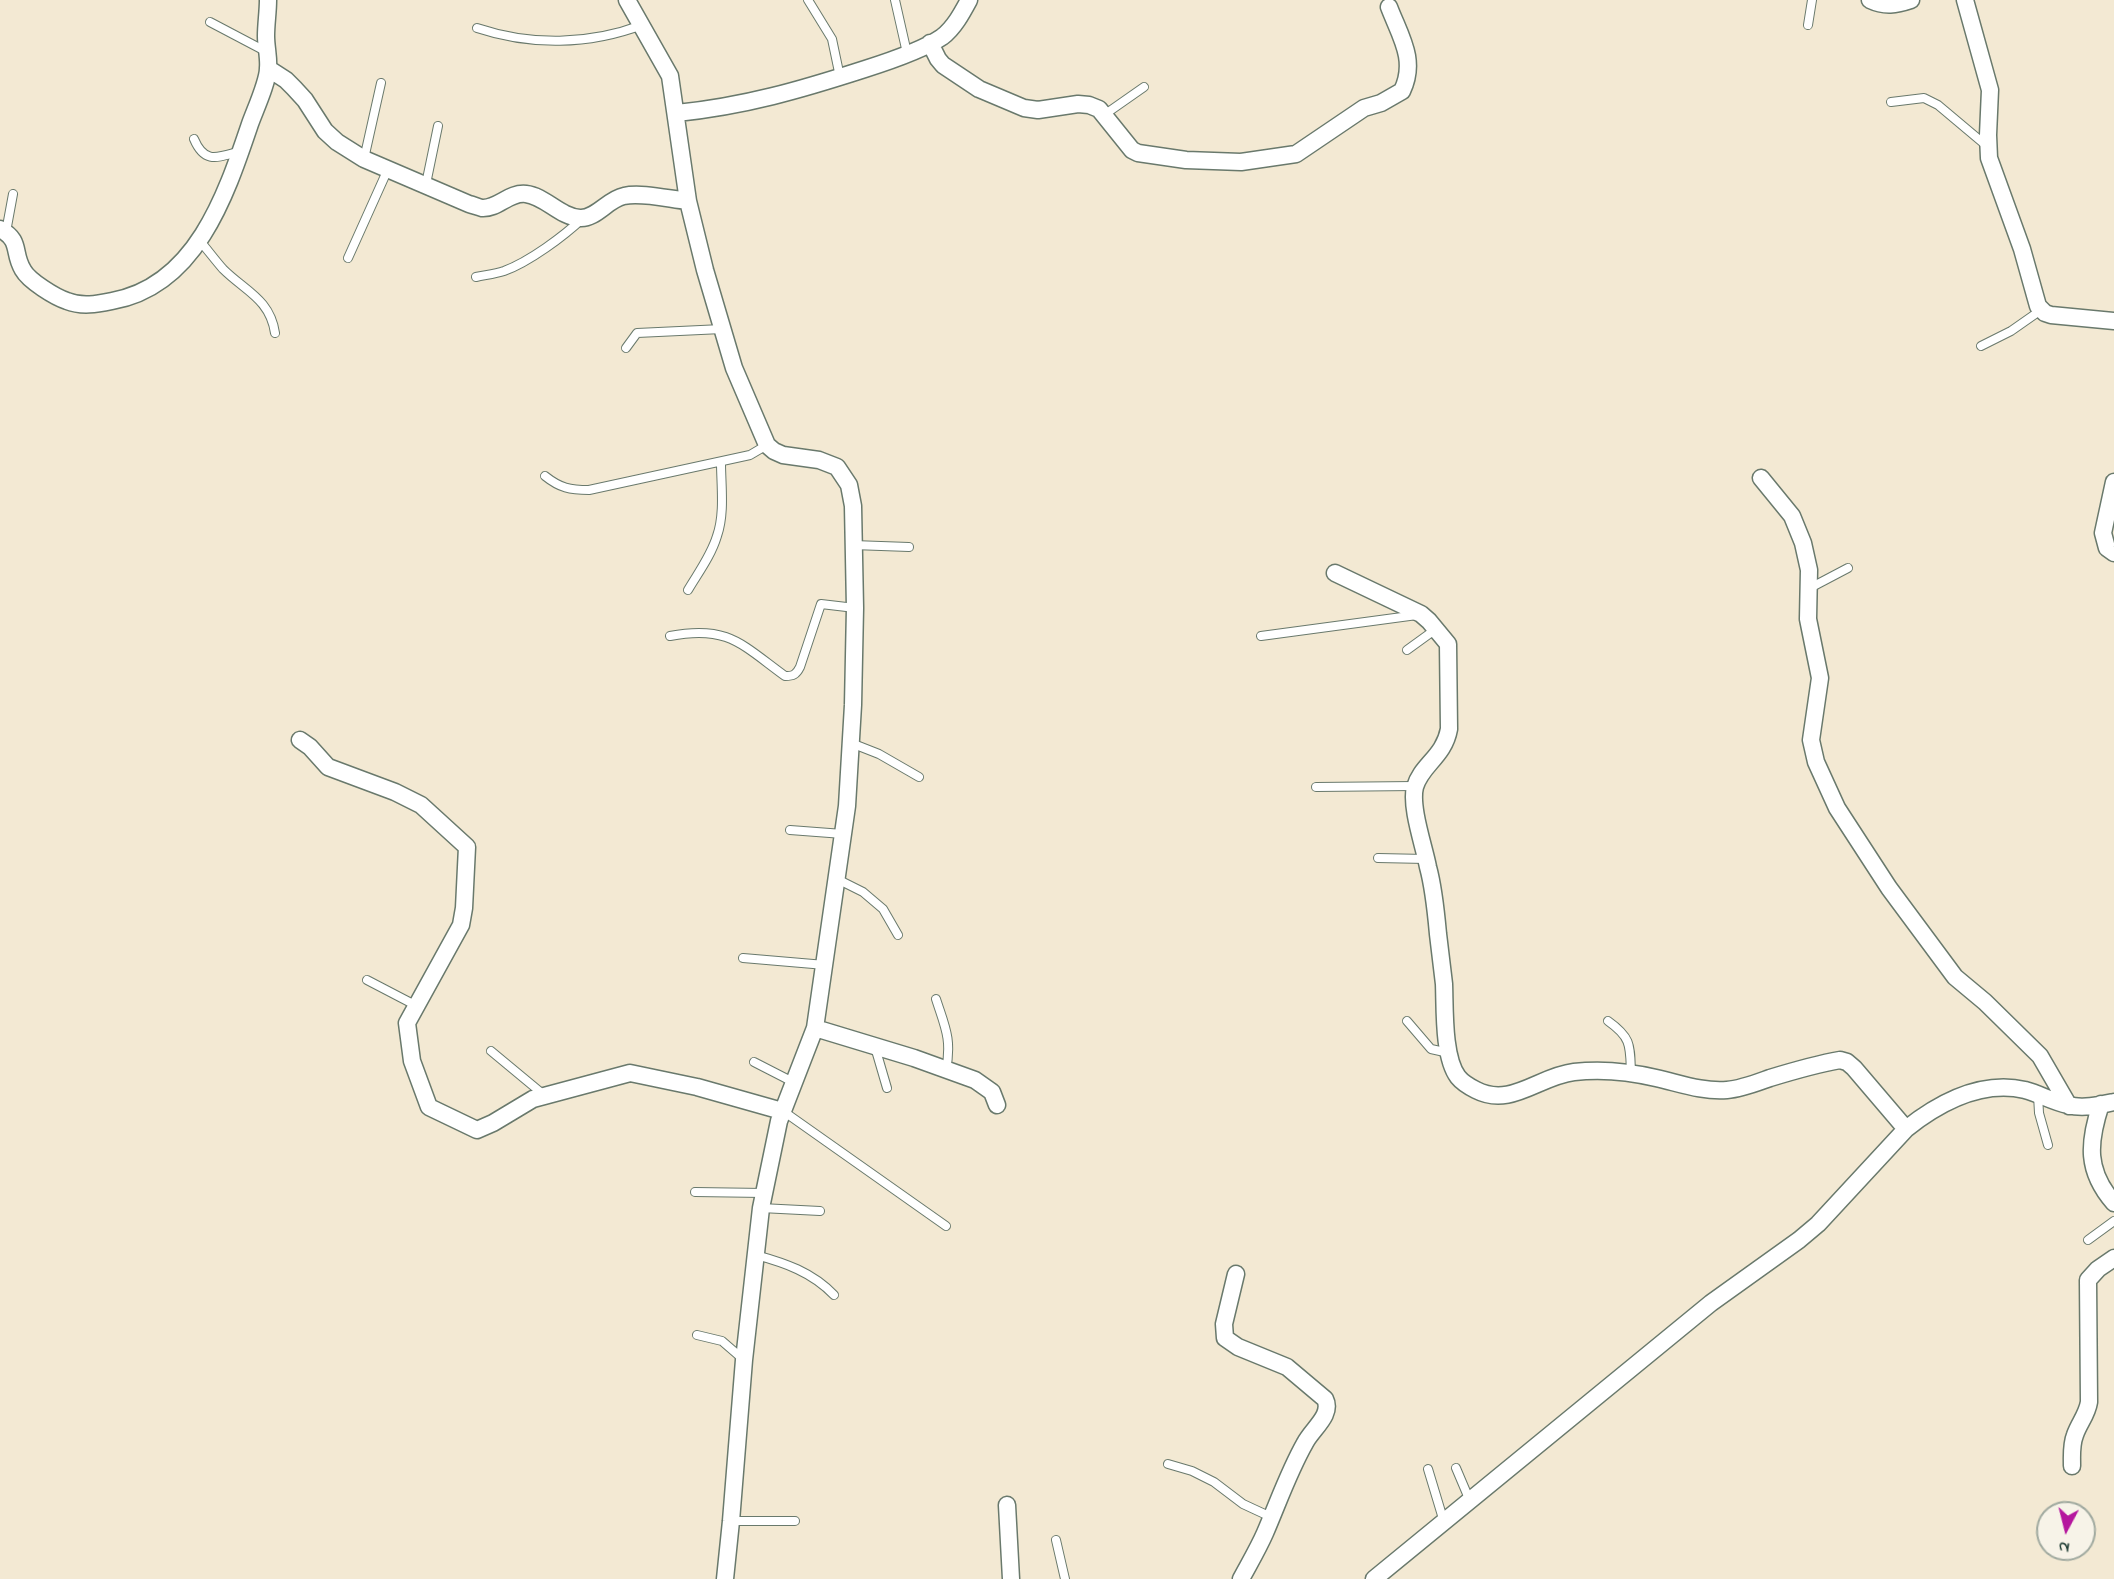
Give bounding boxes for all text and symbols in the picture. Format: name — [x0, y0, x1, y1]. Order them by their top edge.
north arrow — [2036, 1501, 2096, 1561]
text: N — [2057, 1534, 2071, 1559]

